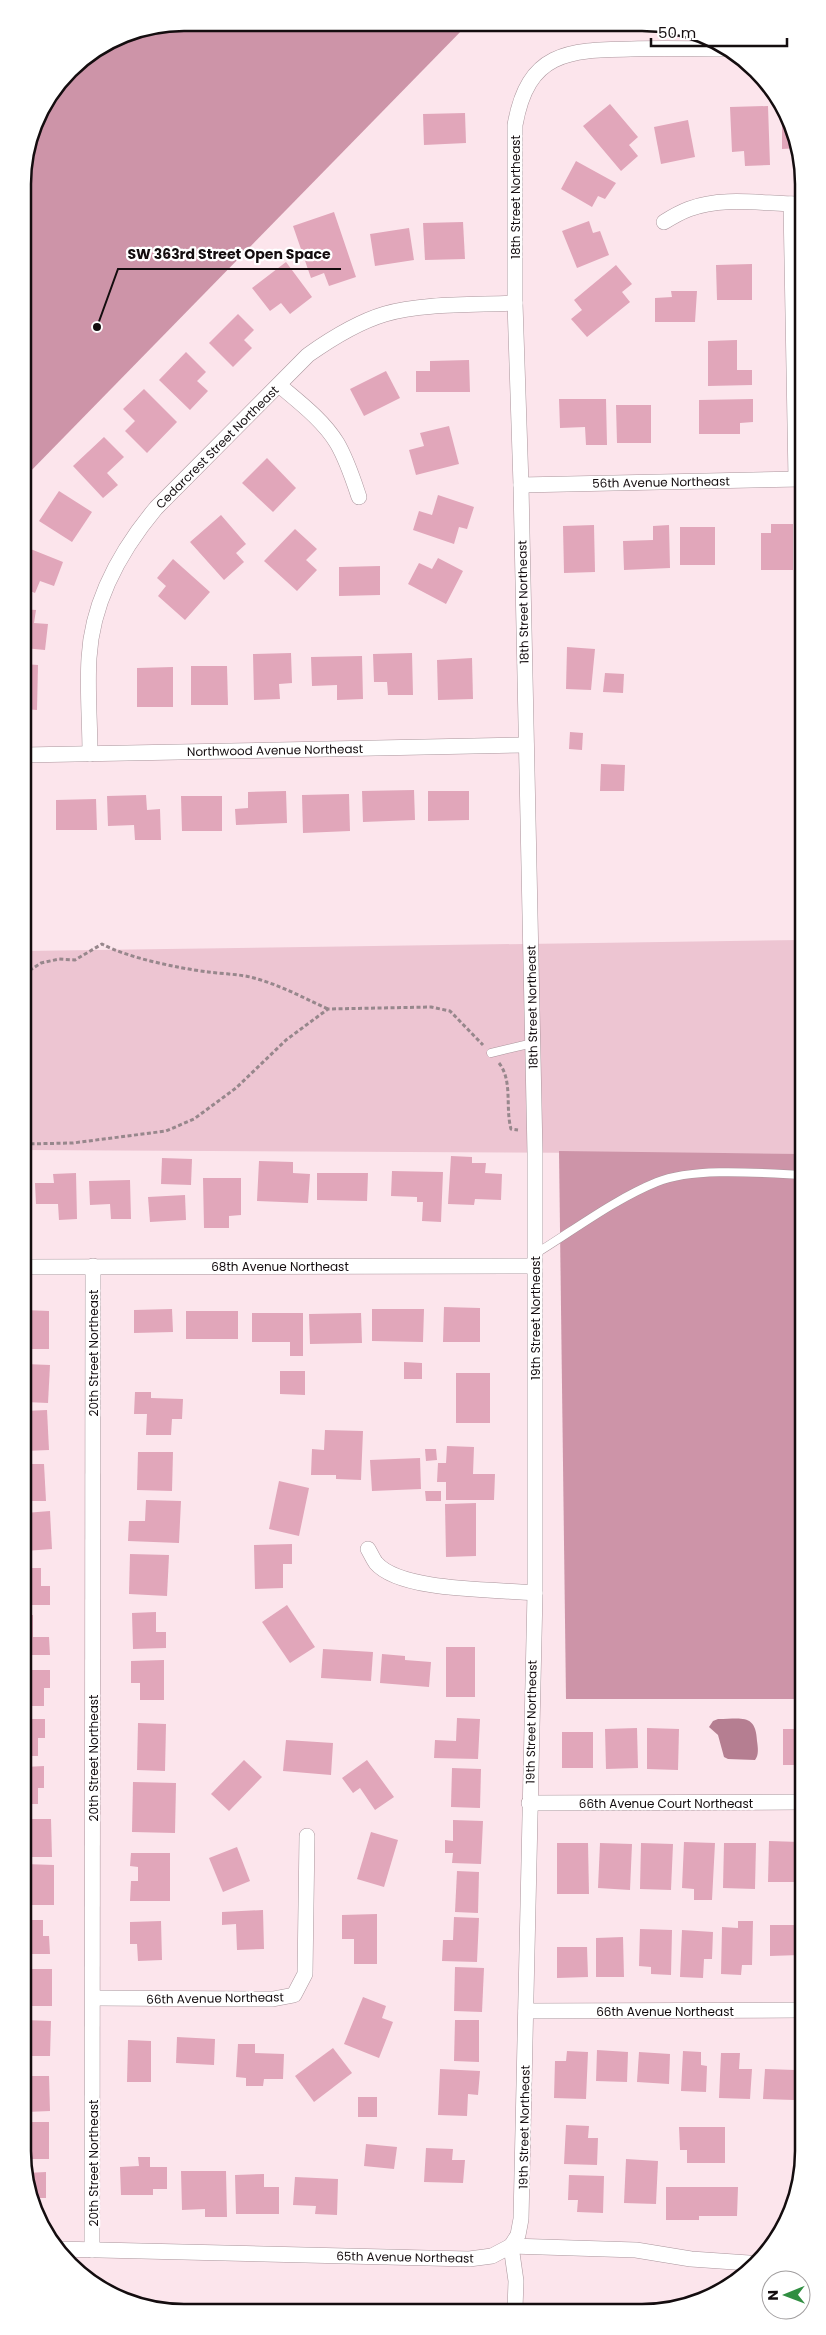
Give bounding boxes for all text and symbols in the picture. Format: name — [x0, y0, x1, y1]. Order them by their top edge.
scale bar — [651, 15, 787, 47]
text: 50 m — [658, 22, 696, 43]
street label: 18th Street Northeast — [507, 135, 524, 259]
callout: SW 363rd Street Open Space — [118, 240, 341, 269]
text: SW 363rd Street Open Space — [127, 244, 331, 264]
street label: Cedarcrest Street Northeast — [152, 382, 282, 512]
street label: 56th Avenue Northeast — [592, 472, 730, 492]
street label: 18th Street Northeast — [513, 540, 533, 664]
street label: Northwood Avenue Northeast — [187, 740, 363, 760]
street label: 18th Street Northeast — [522, 945, 542, 1069]
street label: 19th Street Northeast — [527, 1256, 544, 1380]
street label: 68th Avenue Northeast — [211, 1258, 349, 1275]
street label: 20th Street Northeast — [85, 1290, 102, 1416]
street label: 19th Street Northeast — [521, 1660, 541, 1784]
street label: 20th Street Northeast — [85, 1695, 102, 1821]
street label: 66th Avenue Court Northeast — [579, 1795, 753, 1812]
street label: 66th Avenue Northeast — [146, 1988, 284, 2008]
street label: 66th Avenue Northeast — [596, 2003, 734, 2020]
street label: 19th Street Northeast — [514, 2065, 534, 2189]
street label: 20th Street Northeast — [85, 2100, 102, 2226]
street label: 65th Avenue Northeast — [336, 2247, 474, 2267]
north arrow — [761, 2270, 811, 2320]
text: N — [763, 2290, 783, 2301]

